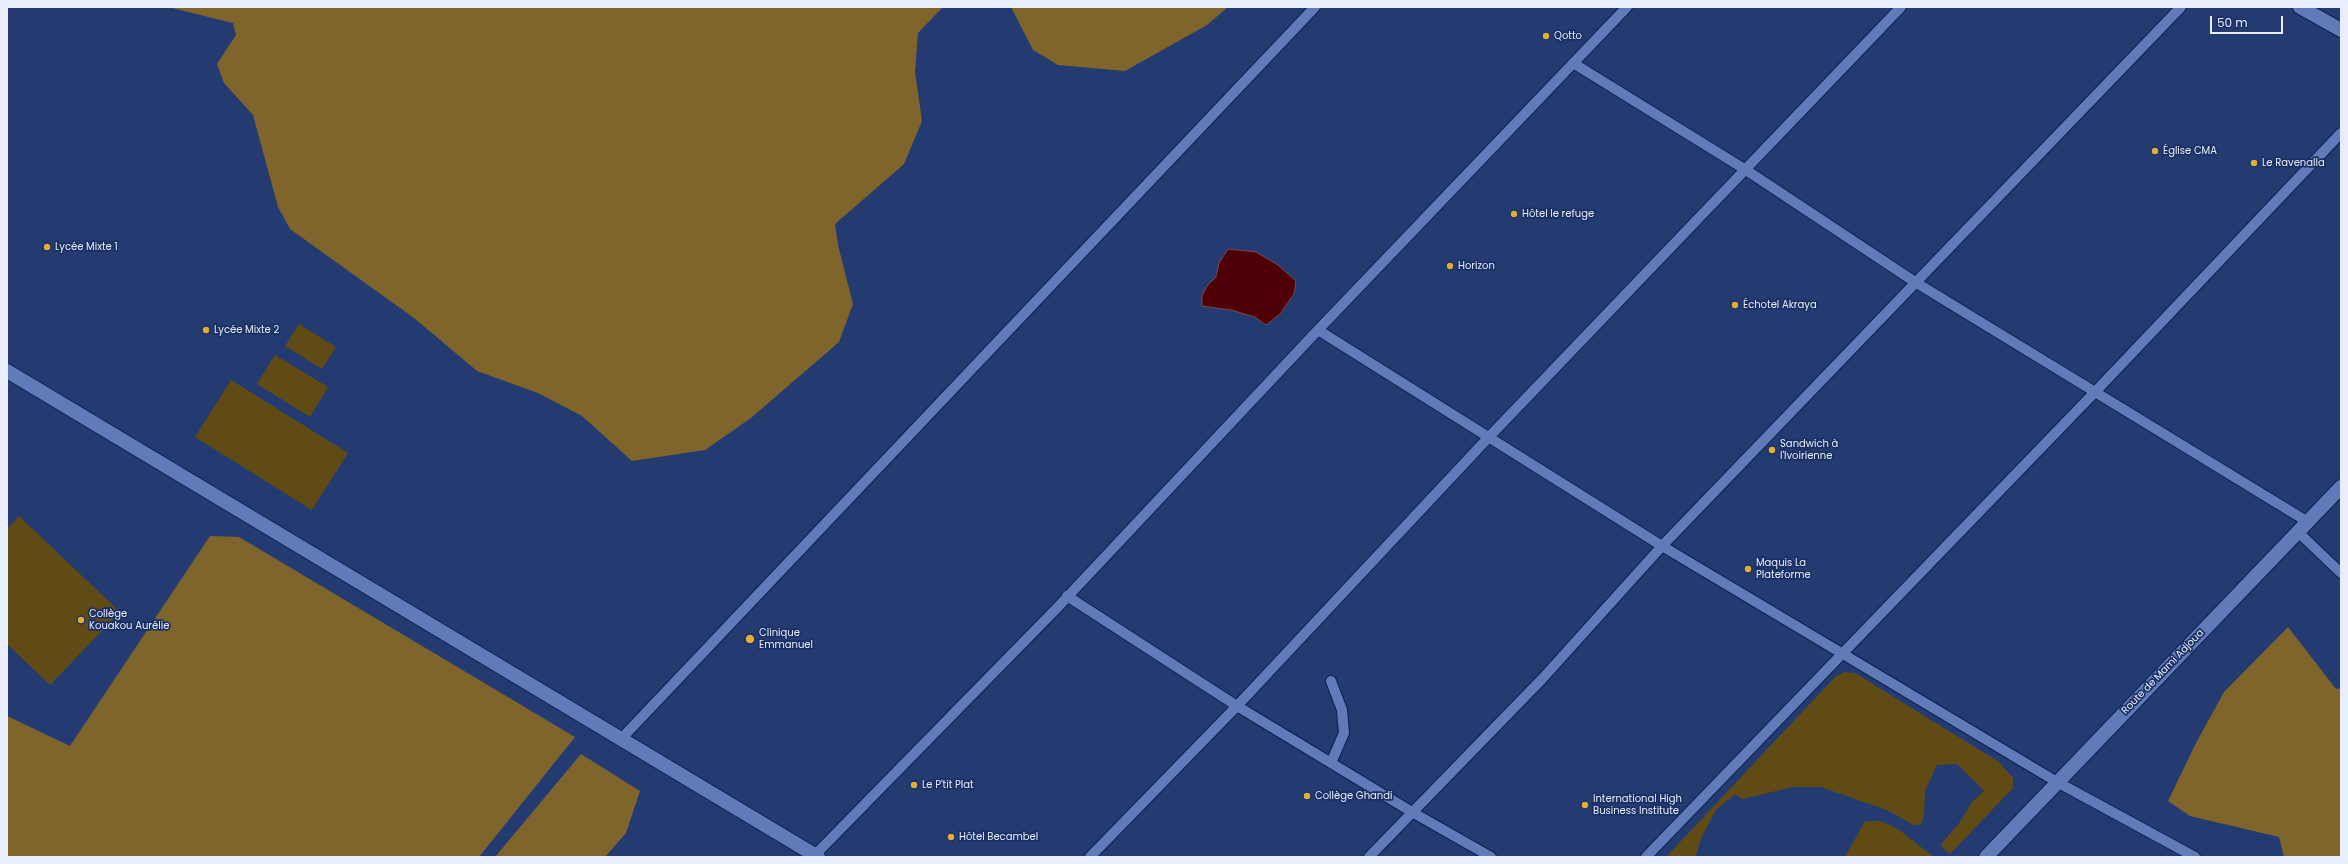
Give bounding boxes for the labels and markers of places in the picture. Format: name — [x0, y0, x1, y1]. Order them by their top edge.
place label: Qotto — [1554, 30, 1582, 42]
marker: Qotto — [1541, 31, 1551, 41]
place label: Église CMA — [2163, 145, 2217, 157]
marker: Église CMA — [2150, 146, 2160, 156]
place label: Le Ravenalla — [2262, 157, 2325, 169]
marker: Le Ravenalla — [2249, 158, 2259, 168]
place label: Hôtel le refuge — [1522, 208, 1594, 220]
marker: Hôtel le refuge — [1509, 209, 1519, 219]
place label: Lycée Mixte 1 — [55, 241, 118, 253]
marker: Lycée Mixte 1 — [42, 242, 52, 252]
place label: Horizon — [1458, 260, 1495, 272]
marker: Horizon — [1445, 261, 1455, 271]
place label: Échotel Akraya — [1743, 299, 1817, 311]
marker: Échotel Akraya — [1730, 300, 1740, 310]
place label: Lycée Mixte 2 — [214, 324, 279, 336]
marker: Lycée Mixte 2 — [201, 325, 211, 335]
place label: Sandwich à l'Ivoirienne — [1780, 438, 1838, 462]
marker: Sandwich à l'Ivoirienne — [1767, 445, 1777, 455]
place label: Maquis La Plateforme — [1756, 557, 1811, 580]
marker: Maquis La Plateforme — [1743, 564, 1753, 574]
place label: Collège Kouakou Aurélie — [89, 608, 169, 632]
marker: Collège Kouakou Aurélie — [76, 615, 86, 625]
place label: Clinique Emmanuel — [759, 627, 813, 650]
marker: Clinique Emmanuel — [744, 633, 756, 645]
place label: Le P'tit Plat — [922, 779, 974, 791]
marker: Le P'tit Plat — [909, 780, 919, 790]
place label: Collège Ghandi — [1315, 790, 1392, 802]
marker: Collège Ghandi — [1302, 791, 1312, 801]
place label: International High Business Institute — [1593, 793, 1682, 816]
marker: International High Business Institute — [1580, 800, 1590, 810]
place label: Hôtel Becambel — [959, 831, 1038, 843]
marker: Hôtel Becambel — [946, 832, 956, 842]

